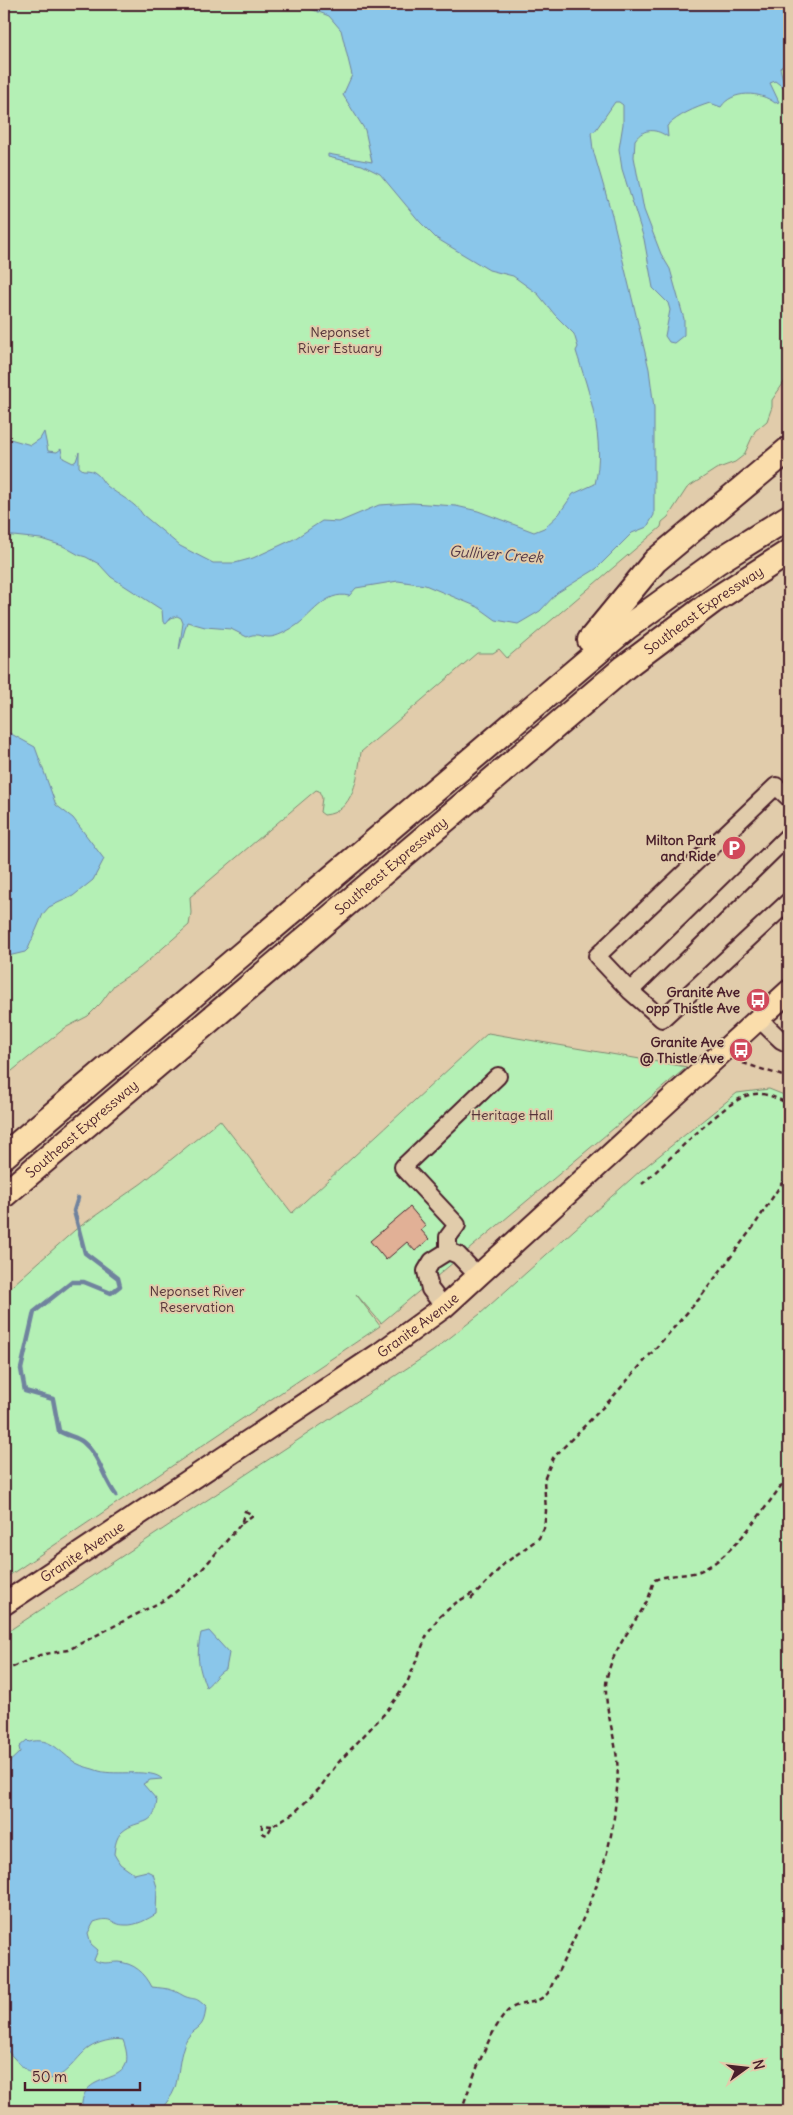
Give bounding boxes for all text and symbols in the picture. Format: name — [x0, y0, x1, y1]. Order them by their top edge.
park label: Neponset River Estuary — [298, 323, 382, 357]
water label: Gulliver Creek — [448, 541, 545, 567]
street label: Southeast Expressway — [640, 562, 767, 659]
street label: Southeast Expressway — [331, 813, 451, 919]
place label: Milton Park and Ride — [645, 831, 716, 865]
parking icon: Milton Park and Ride — [721, 835, 747, 861]
place label: Granite Ave opp Thistle Ave — [646, 983, 740, 1017]
bus stop icon: Granite Ave opp Thistle Ave — [745, 987, 771, 1013]
place label: Granite Ave @ Thistle Ave — [640, 1033, 724, 1067]
bus stop icon: Granite Ave @ Thistle Ave — [728, 1037, 754, 1063]
street label: Southeast Expressway — [22, 1076, 142, 1182]
park label: Heritage Hall — [471, 1106, 553, 1124]
park label: Neponset River Reservation — [149, 1282, 245, 1316]
street label: Granite Avenue — [374, 1289, 462, 1362]
street label: Granite Avenue — [37, 1517, 128, 1586]
north arrow — [720, 2042, 770, 2092]
text: N — [749, 2058, 769, 2072]
scale bar — [25, 2060, 140, 2092]
text: 50 m — [32, 2067, 67, 2086]

